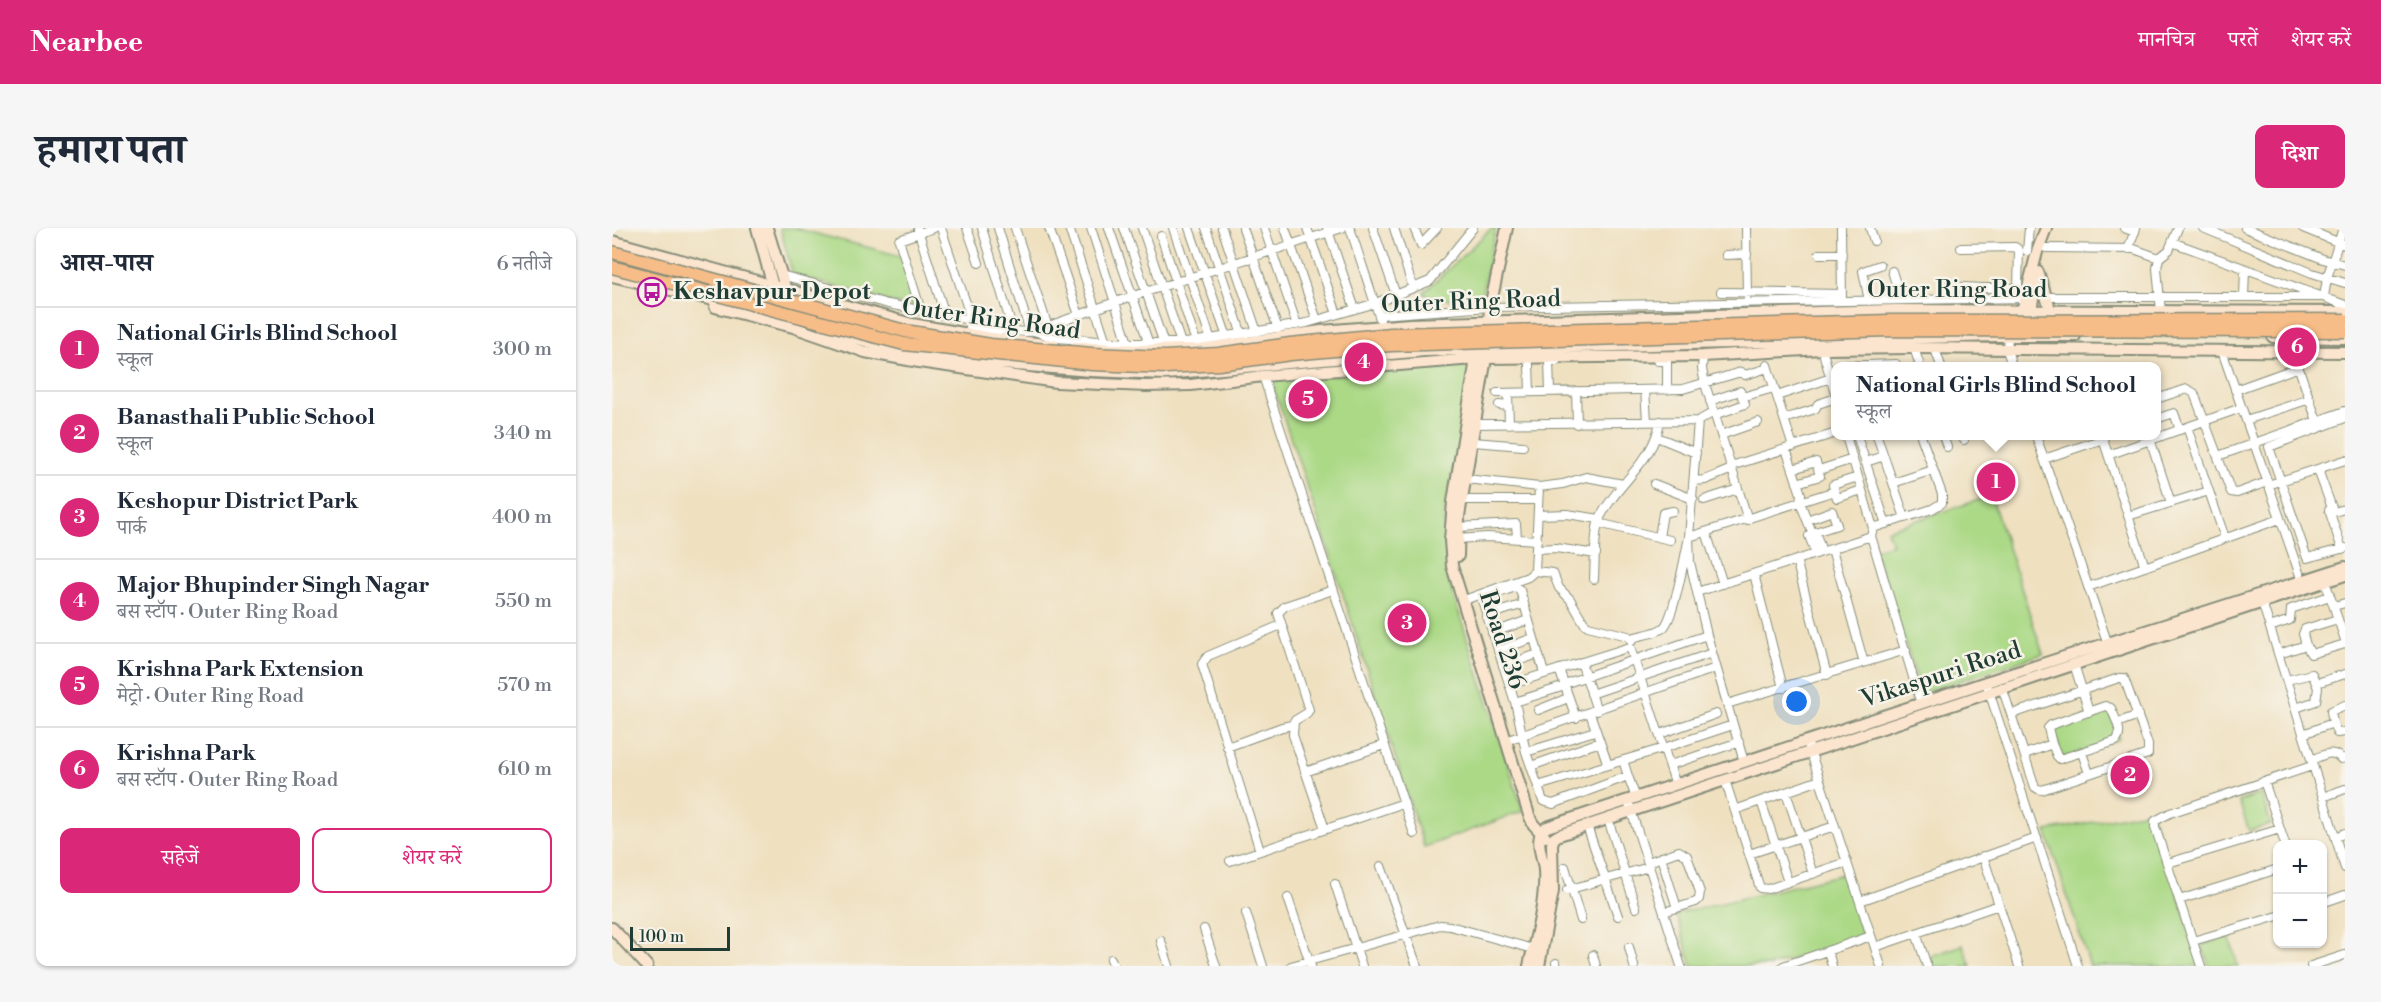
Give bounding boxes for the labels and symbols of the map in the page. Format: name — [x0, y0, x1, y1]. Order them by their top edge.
street label: Outer Ring Road — [1867, 275, 2047, 305]
bus stop icon: Keshavpur Depot — [636, 276, 668, 308]
place label: Keshavpur Depot — [673, 277, 871, 307]
street label: Outer Ring Road — [1381, 284, 1562, 320]
street label: Outer Ring Road — [900, 292, 1083, 346]
pin: 6 — [2278, 324, 2316, 370]
pin: 4 — [1344, 340, 1383, 384]
pin: 5 — [1288, 376, 1328, 422]
pin: 1 — [1976, 460, 2016, 504]
street label: Road 236 — [1472, 587, 1532, 693]
pin: 3 — [1388, 600, 1426, 646]
street label: Vikaspuri Road — [1856, 635, 2025, 715]
your location — [1782, 687, 1811, 716]
pin: 2 — [2110, 752, 2150, 798]
scale bar — [630, 924, 730, 952]

